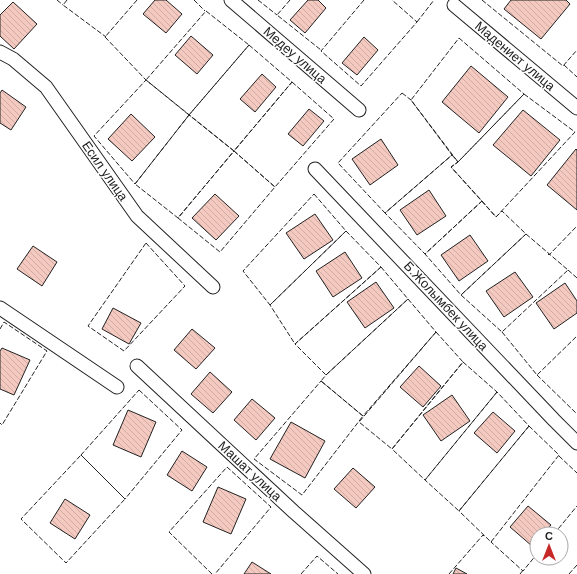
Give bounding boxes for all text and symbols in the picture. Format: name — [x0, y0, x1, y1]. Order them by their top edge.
street label: Мадениет улица — [472, 18, 559, 94]
street label: Медеу улица — [260, 24, 330, 87]
street label: Есил улица — [79, 138, 131, 204]
street label: Б.Жолымбек улица — [401, 258, 492, 354]
street label: Машат улица — [215, 438, 285, 505]
north arrow — [529, 526, 569, 566]
text: С — [545, 530, 553, 542]

